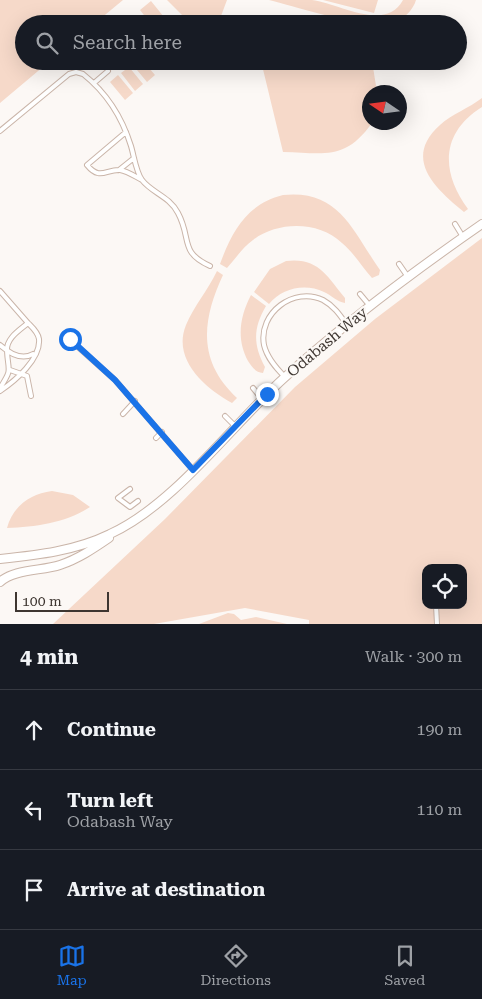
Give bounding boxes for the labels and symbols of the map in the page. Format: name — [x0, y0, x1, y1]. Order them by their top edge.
north arrow — [362, 85, 407, 130]
street label: Odabash Way — [283, 303, 371, 381]
route start — [59, 328, 82, 351]
route end — [256, 383, 279, 406]
scale bar — [15, 589, 109, 612]

